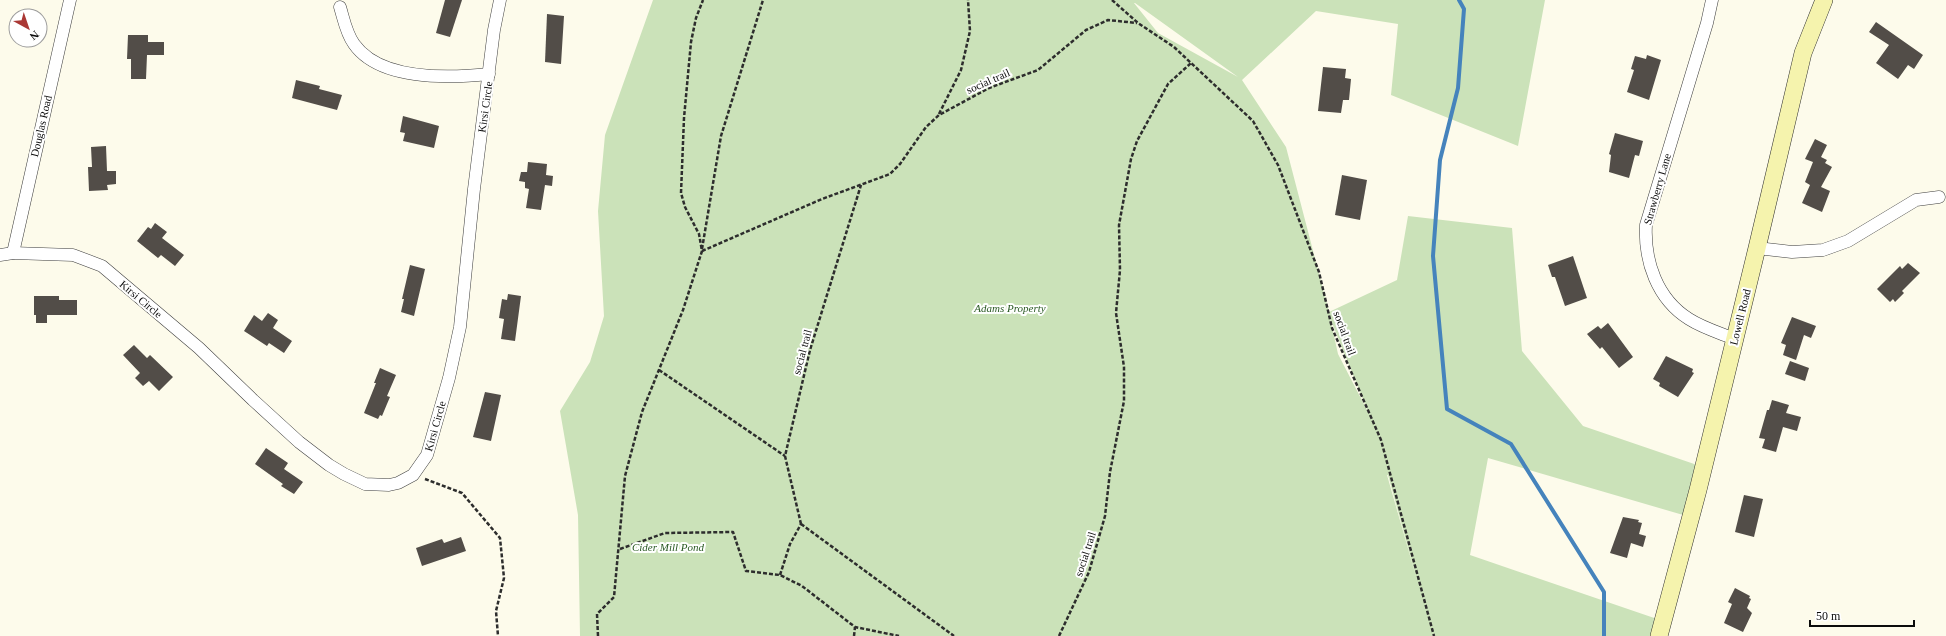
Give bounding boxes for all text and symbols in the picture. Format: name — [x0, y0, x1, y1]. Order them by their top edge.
north arrow — [8, 8, 48, 48]
text: N — [27, 29, 41, 43]
street label: social trail — [964, 66, 1012, 96]
street label: Kirsi Circle — [475, 80, 495, 133]
street label: Douglas Road — [28, 94, 54, 158]
street label: Strawberry Lane — [1641, 152, 1673, 226]
street label: Kirsi Circle — [117, 278, 165, 320]
street label: Lowell Road — [1727, 287, 1753, 346]
park label: Adams Property — [973, 302, 1046, 314]
street label: social trail — [1331, 309, 1359, 357]
street label: social trail — [790, 328, 814, 376]
street label: Kirsi Circle — [422, 399, 448, 452]
street label: social trail — [1072, 530, 1098, 578]
park label: Cider Mill Pond — [632, 541, 705, 553]
scale bar — [1810, 602, 1914, 628]
text: 50 m — [1816, 609, 1841, 623]

